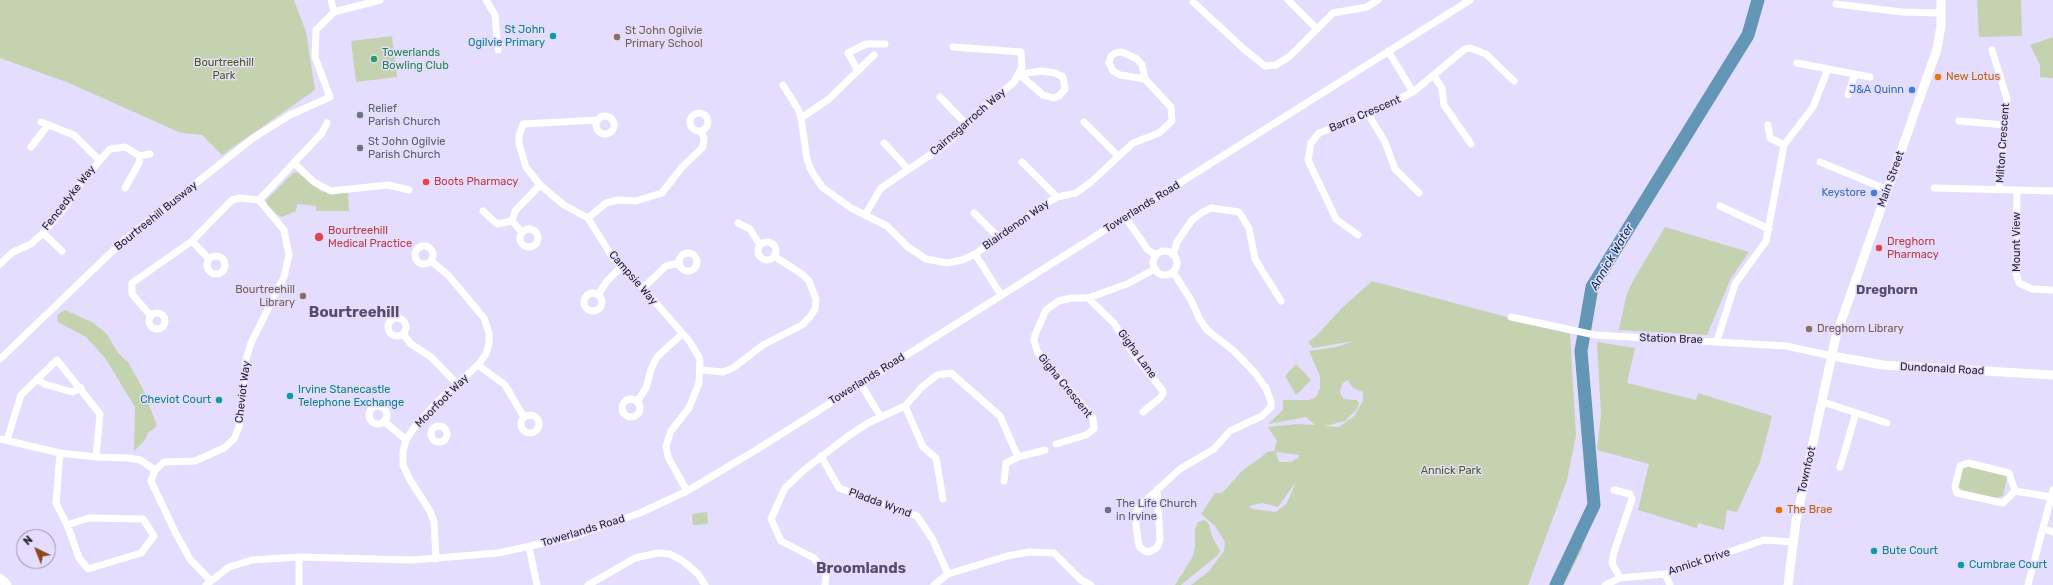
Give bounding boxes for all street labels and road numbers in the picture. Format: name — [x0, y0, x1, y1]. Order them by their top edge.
street label: Cairnsgarroch Way — [928, 86, 1008, 158]
street label: Barra Crescent — [1327, 93, 1403, 135]
street label: Milton Crescent — [1994, 102, 2012, 184]
street label: Main Street — [1875, 149, 1907, 209]
street label: Fencedyke Way — [40, 163, 98, 233]
street label: Towerlands Road — [1102, 178, 1182, 236]
street label: Bourtreehill Busway — [112, 179, 200, 253]
street label: Blairdenon Way — [980, 197, 1052, 253]
street label: Mount View — [2010, 212, 2024, 272]
street label: Campsie Way — [606, 248, 660, 308]
street label: Gigha Lane — [1115, 327, 1159, 381]
street label: Station Brae — [1639, 331, 1703, 347]
street label: Towerlands Road — [827, 350, 907, 408]
street label: Gigha Crescent — [1035, 351, 1095, 421]
street label: Cheviot Way — [233, 360, 253, 424]
street label: Dundonald Road — [1899, 360, 1985, 378]
street label: Moorfoot Way — [413, 372, 471, 430]
street label: Townfoot — [1795, 445, 1819, 495]
street label: Pladda Wynd — [847, 486, 913, 520]
street label: Towerlands Road — [540, 512, 626, 550]
street label: Annick Drive — [1666, 546, 1732, 578]

